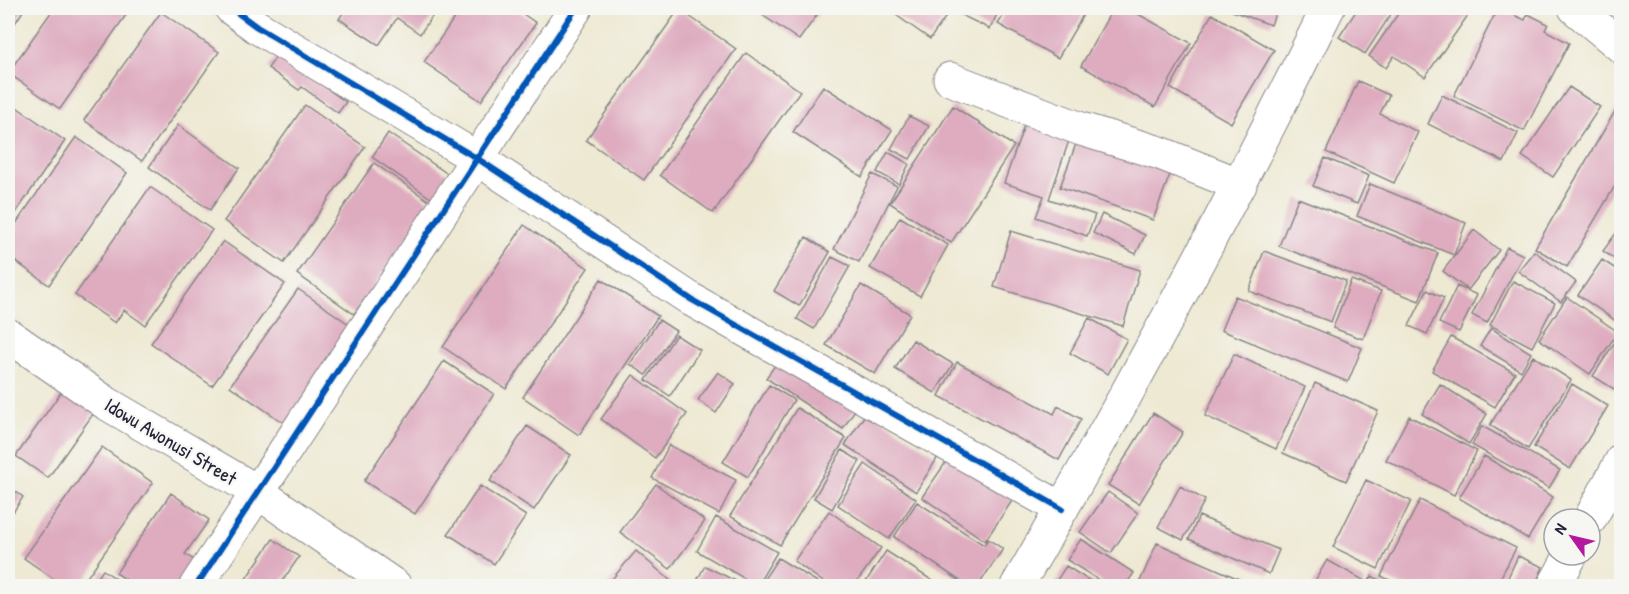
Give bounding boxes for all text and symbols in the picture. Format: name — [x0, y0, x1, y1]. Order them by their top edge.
street label: Idowu Awonusi Street — [100, 391, 243, 492]
north arrow — [1542, 507, 1602, 567]
text: N — [1548, 519, 1571, 538]

